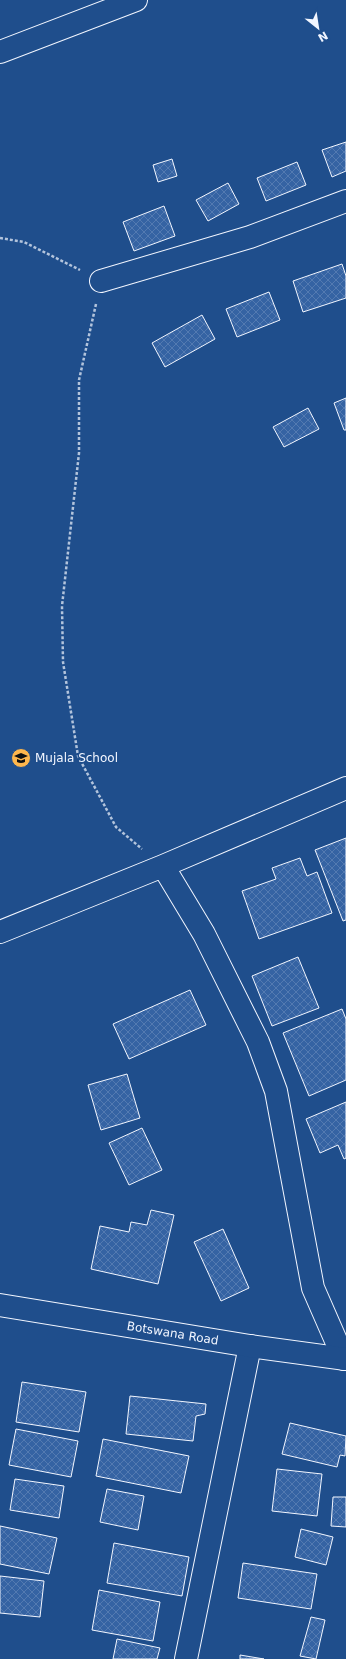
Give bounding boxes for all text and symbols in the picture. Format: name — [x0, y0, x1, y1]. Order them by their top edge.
north arrow — [298, 8, 338, 48]
text: N — [316, 28, 330, 44]
school or university icon: Mujala School — [10, 747, 32, 769]
place label: Mujala School — [35, 751, 118, 765]
street label: Botswana Road — [126, 1319, 220, 1348]

